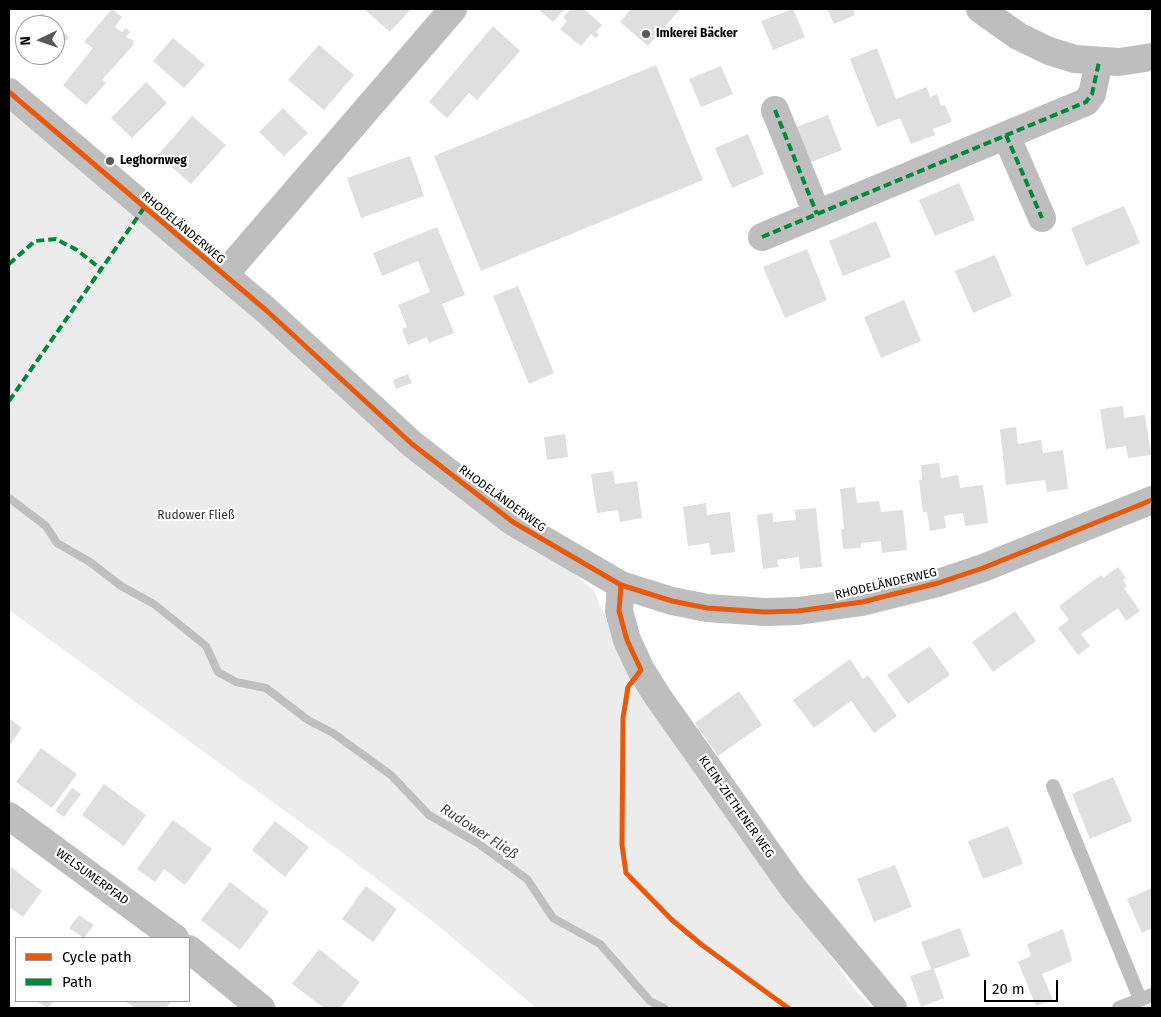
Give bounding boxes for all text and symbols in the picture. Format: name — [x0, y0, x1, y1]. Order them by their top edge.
north arrow — [15, 15, 65, 65]
place label: Imkerei Bäcker — [656, 27, 738, 41]
marker: Imkerei Bäcker — [640, 28, 652, 40]
text: N — [17, 36, 34, 46]
place label: Leghornweg — [120, 154, 187, 168]
marker: Leghornweg — [104, 155, 116, 167]
street label: RHODELÄNDERWEG — [139, 189, 227, 267]
street label: RHODELÄNDERWEG — [456, 463, 548, 535]
park label: Rudower Fließ — [157, 509, 235, 523]
street label: RHODELÄNDERWEG — [834, 565, 938, 603]
street label: KLEIN-ZIETHENER WEG — [695, 753, 777, 861]
water label: Rudower Fließ — [437, 801, 521, 863]
street label: WELSUMERPFAD — [53, 846, 131, 908]
legend — [15, 937, 190, 1002]
text: Cycle path — [62, 948, 132, 966]
scale bar — [986, 970, 1060, 1002]
text: Path — [62, 973, 92, 991]
text: 20 m — [992, 980, 1025, 998]

